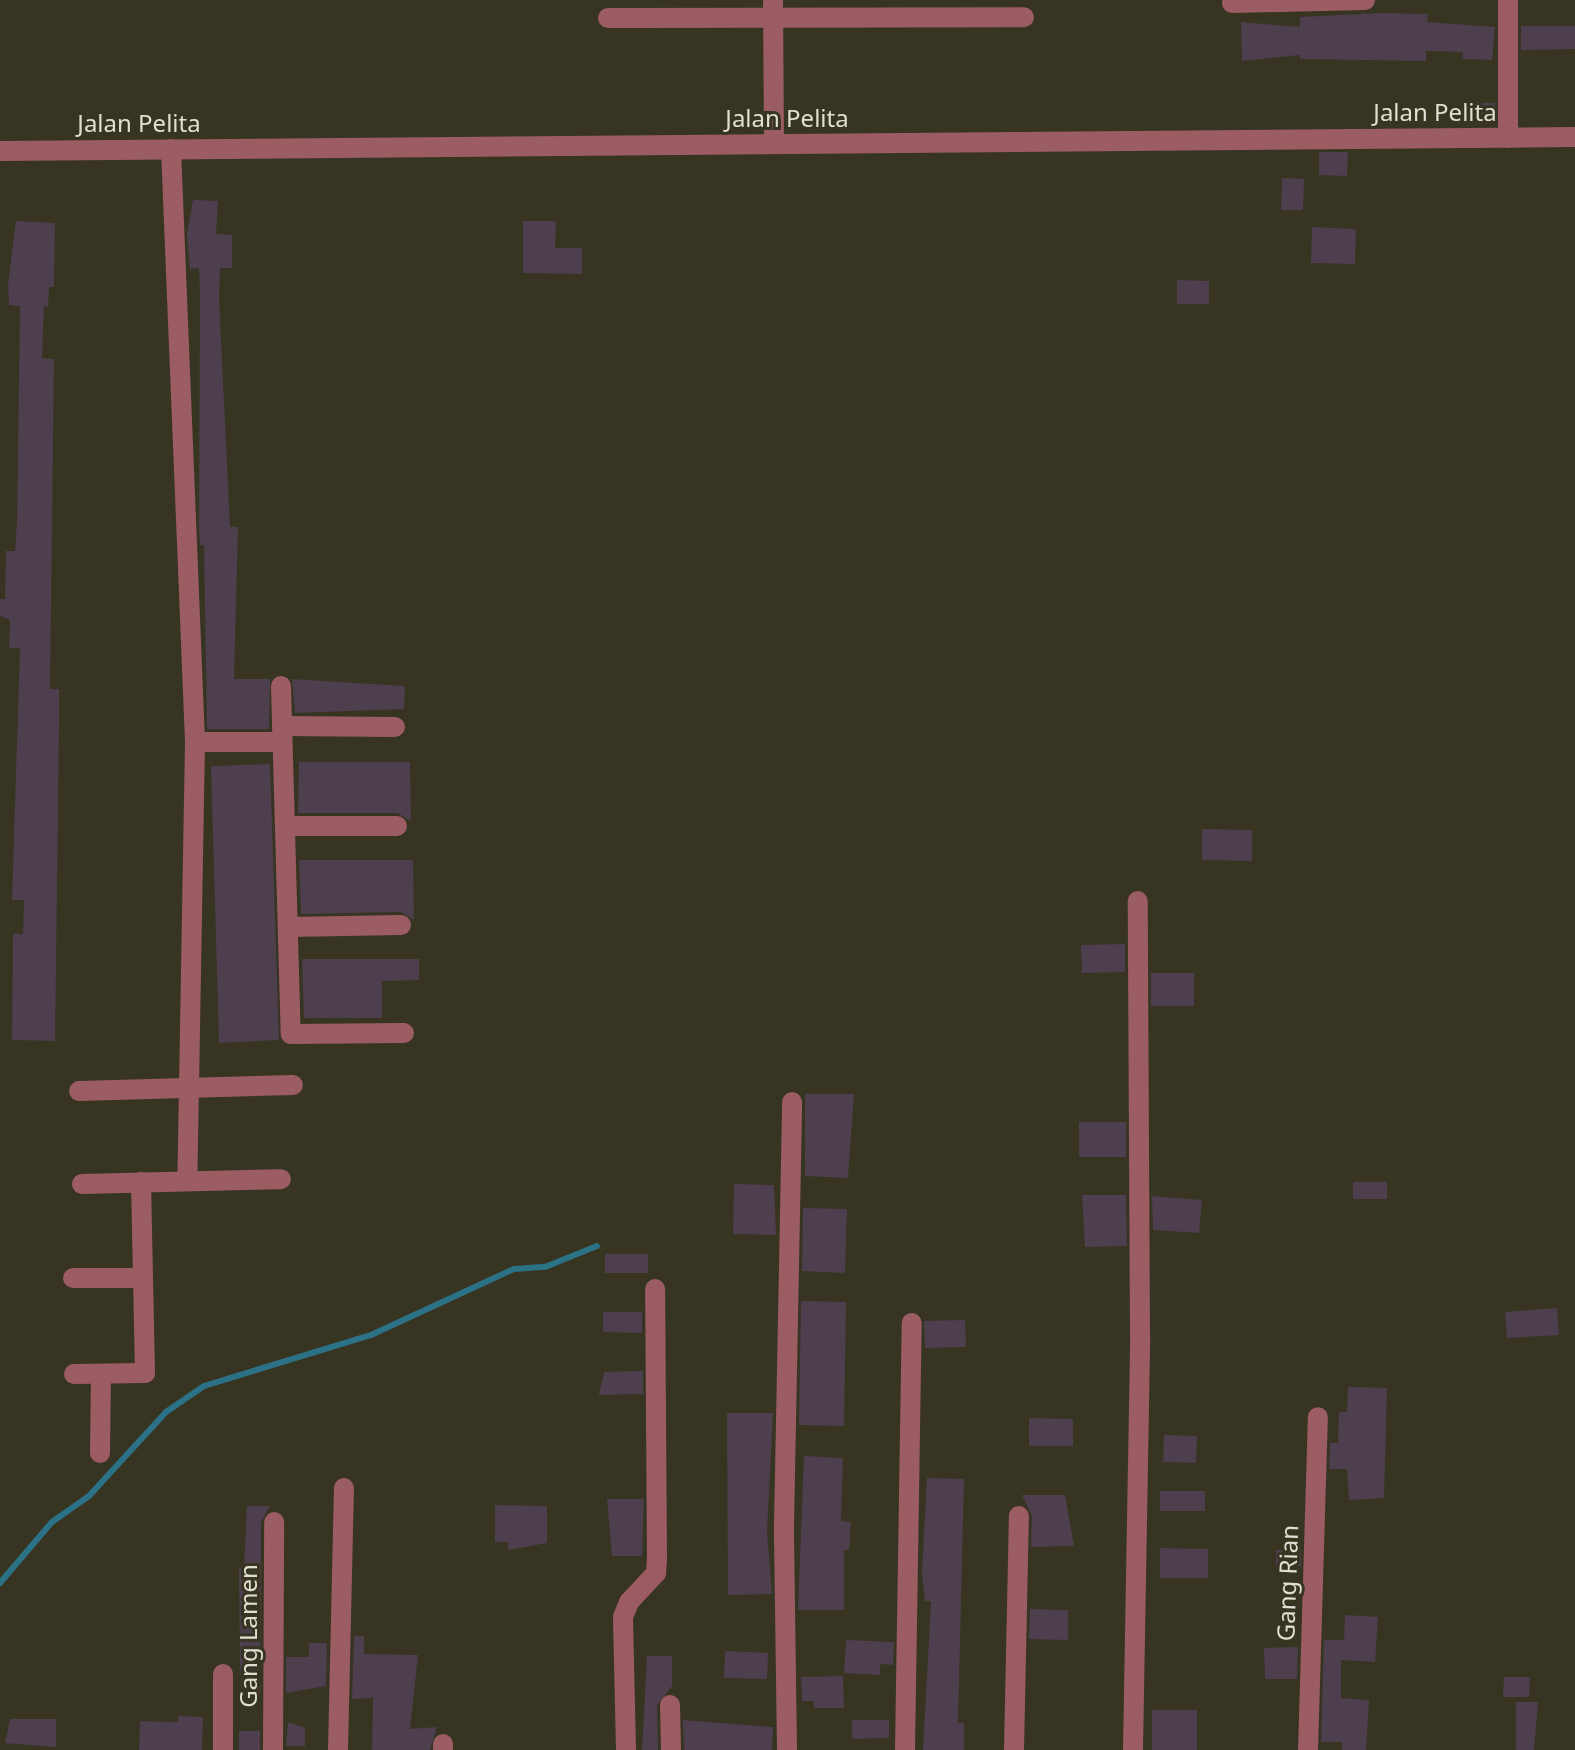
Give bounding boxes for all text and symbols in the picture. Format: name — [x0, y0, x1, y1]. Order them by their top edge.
street label: Jalan Pelita — [1373, 98, 1497, 126]
street label: Jalan Pelita — [725, 104, 849, 132]
street label: Jalan Pelita — [77, 109, 201, 137]
street label: Gang Rian — [1271, 1524, 1303, 1642]
street label: Gang Lamen — [234, 1564, 262, 1708]

